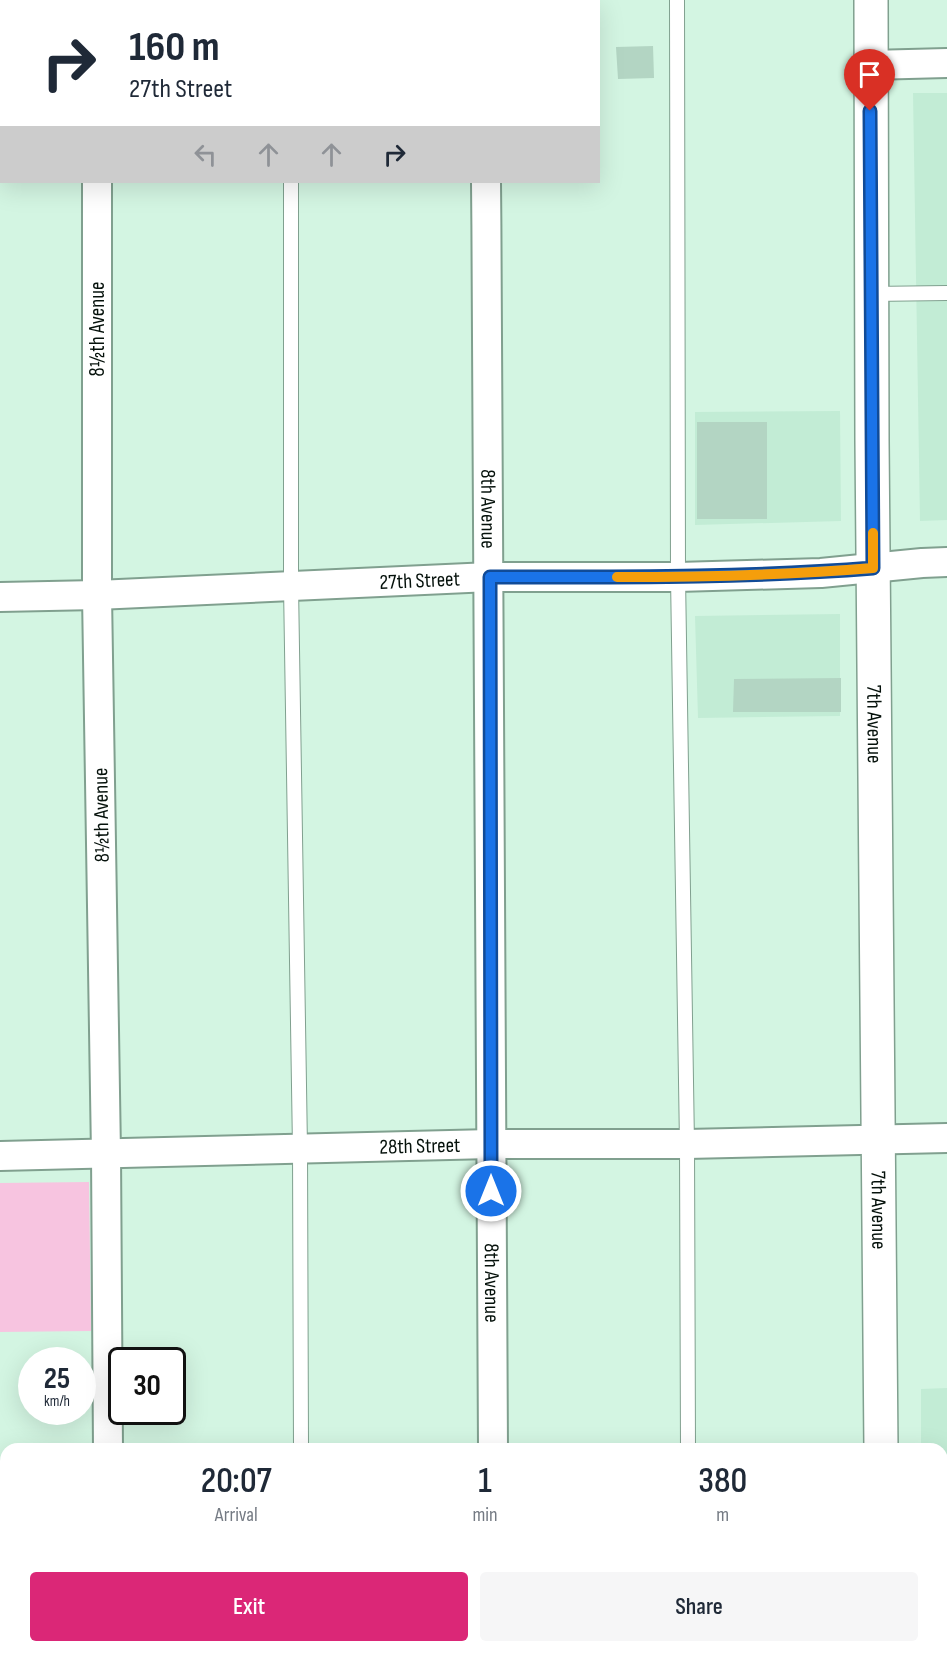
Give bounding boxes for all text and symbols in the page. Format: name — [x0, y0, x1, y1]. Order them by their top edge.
text: 160 m — [129, 22, 220, 73]
icon: right — [30, 24, 108, 102]
pin — [844, 49, 895, 111]
icon: arrive — [853, 58, 886, 91]
text: 27th Street — [129, 73, 232, 105]
icon: left — [189, 138, 222, 171]
icon: ahead — [252, 138, 285, 171]
icon: ahead — [315, 138, 348, 171]
icon: right — [378, 138, 411, 171]
street label: 8½th Avenue — [85, 282, 110, 376]
street label: 8th Avenue — [475, 469, 501, 549]
street label: 27th Street — [379, 566, 460, 595]
street label: 7th Avenue — [861, 685, 887, 763]
street label: 8½th Avenue — [88, 767, 115, 863]
street label: 28th Street — [379, 1133, 461, 1160]
position arrow — [459, 1159, 523, 1223]
street label: 7th Avenue — [866, 1170, 891, 1249]
street label: 8th Avenue — [479, 1243, 504, 1323]
speed limit sign: 30 — [108, 1347, 186, 1425]
text: 25 — [44, 1361, 70, 1397]
text: km/h — [44, 1392, 70, 1411]
text: 20:07 — [201, 1460, 272, 1503]
text: 1 — [478, 1460, 492, 1503]
text: 380 — [698, 1460, 747, 1503]
text: Arrival — [215, 1503, 258, 1527]
text: min — [472, 1503, 498, 1527]
text: m — [716, 1503, 729, 1527]
button: Exit — [30, 1572, 468, 1641]
button: Share — [480, 1572, 918, 1641]

